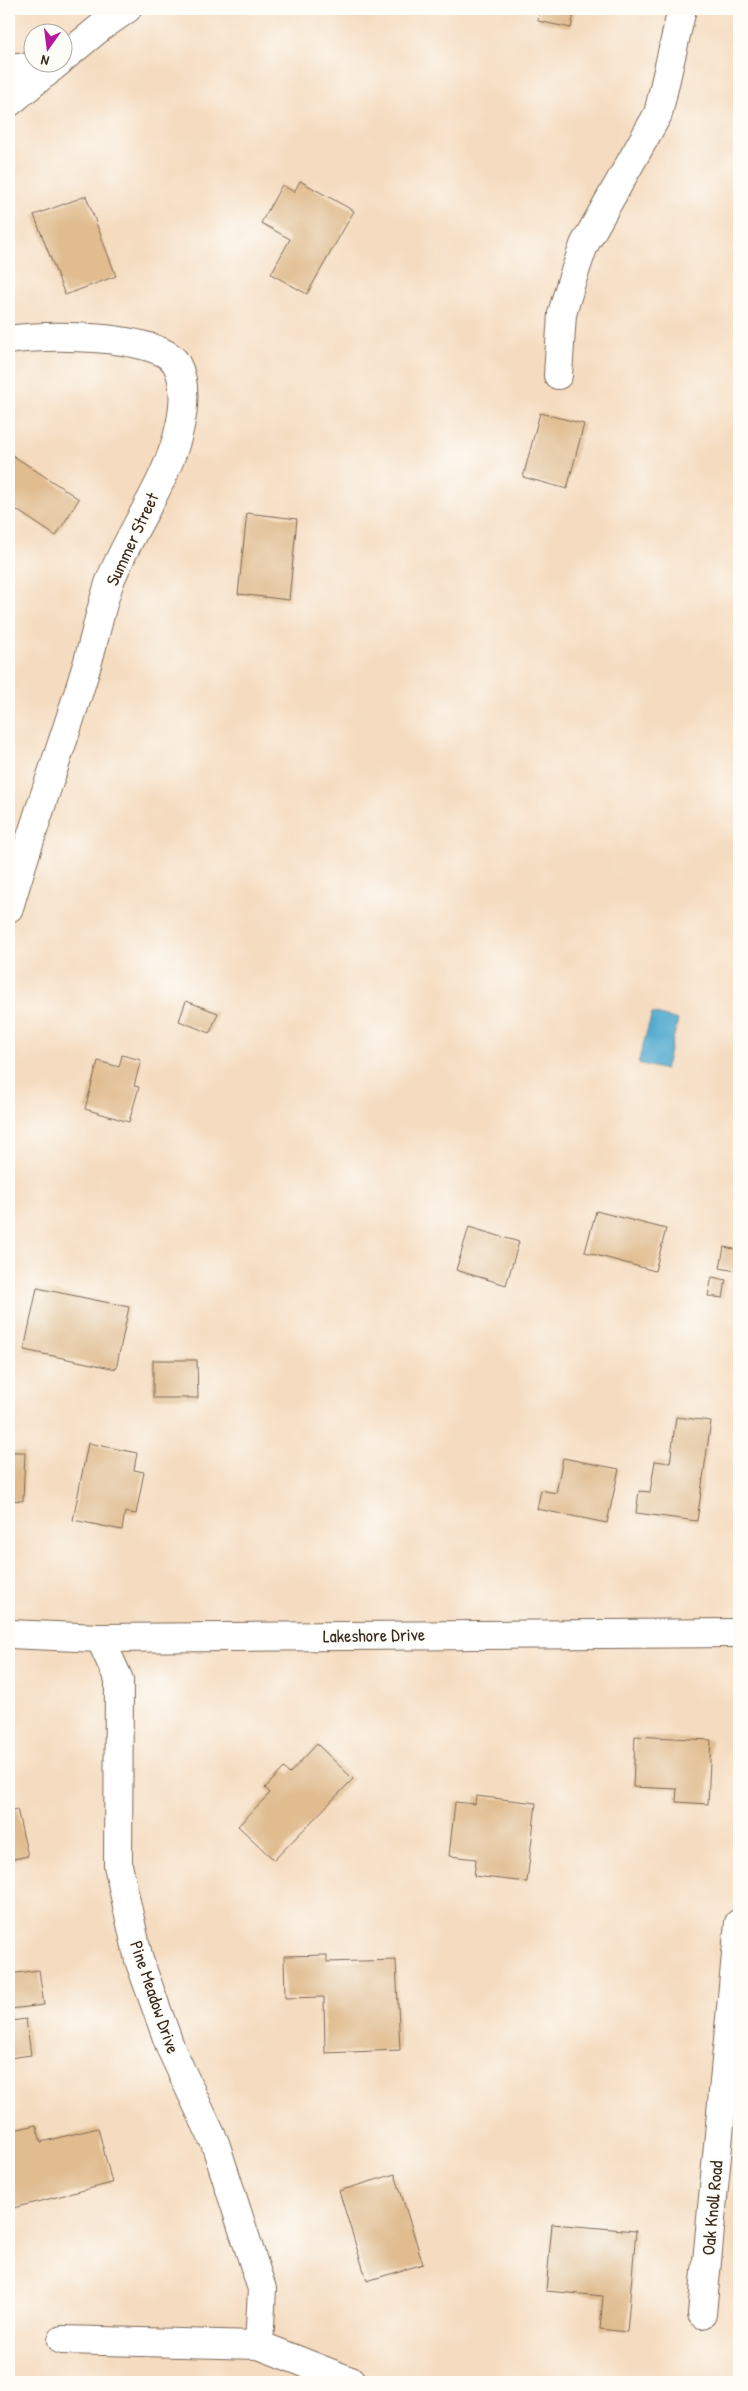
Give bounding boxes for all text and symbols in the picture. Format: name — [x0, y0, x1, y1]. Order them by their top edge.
north arrow — [22, 22, 72, 72]
text: N — [38, 51, 51, 71]
street label: Summer Street — [100, 488, 165, 590]
street label: Lakeshore Drive — [323, 1622, 425, 1648]
street label: Pine Meadow Drive — [124, 1937, 186, 2057]
street label: Oak Knoll Road — [695, 2160, 729, 2256]

